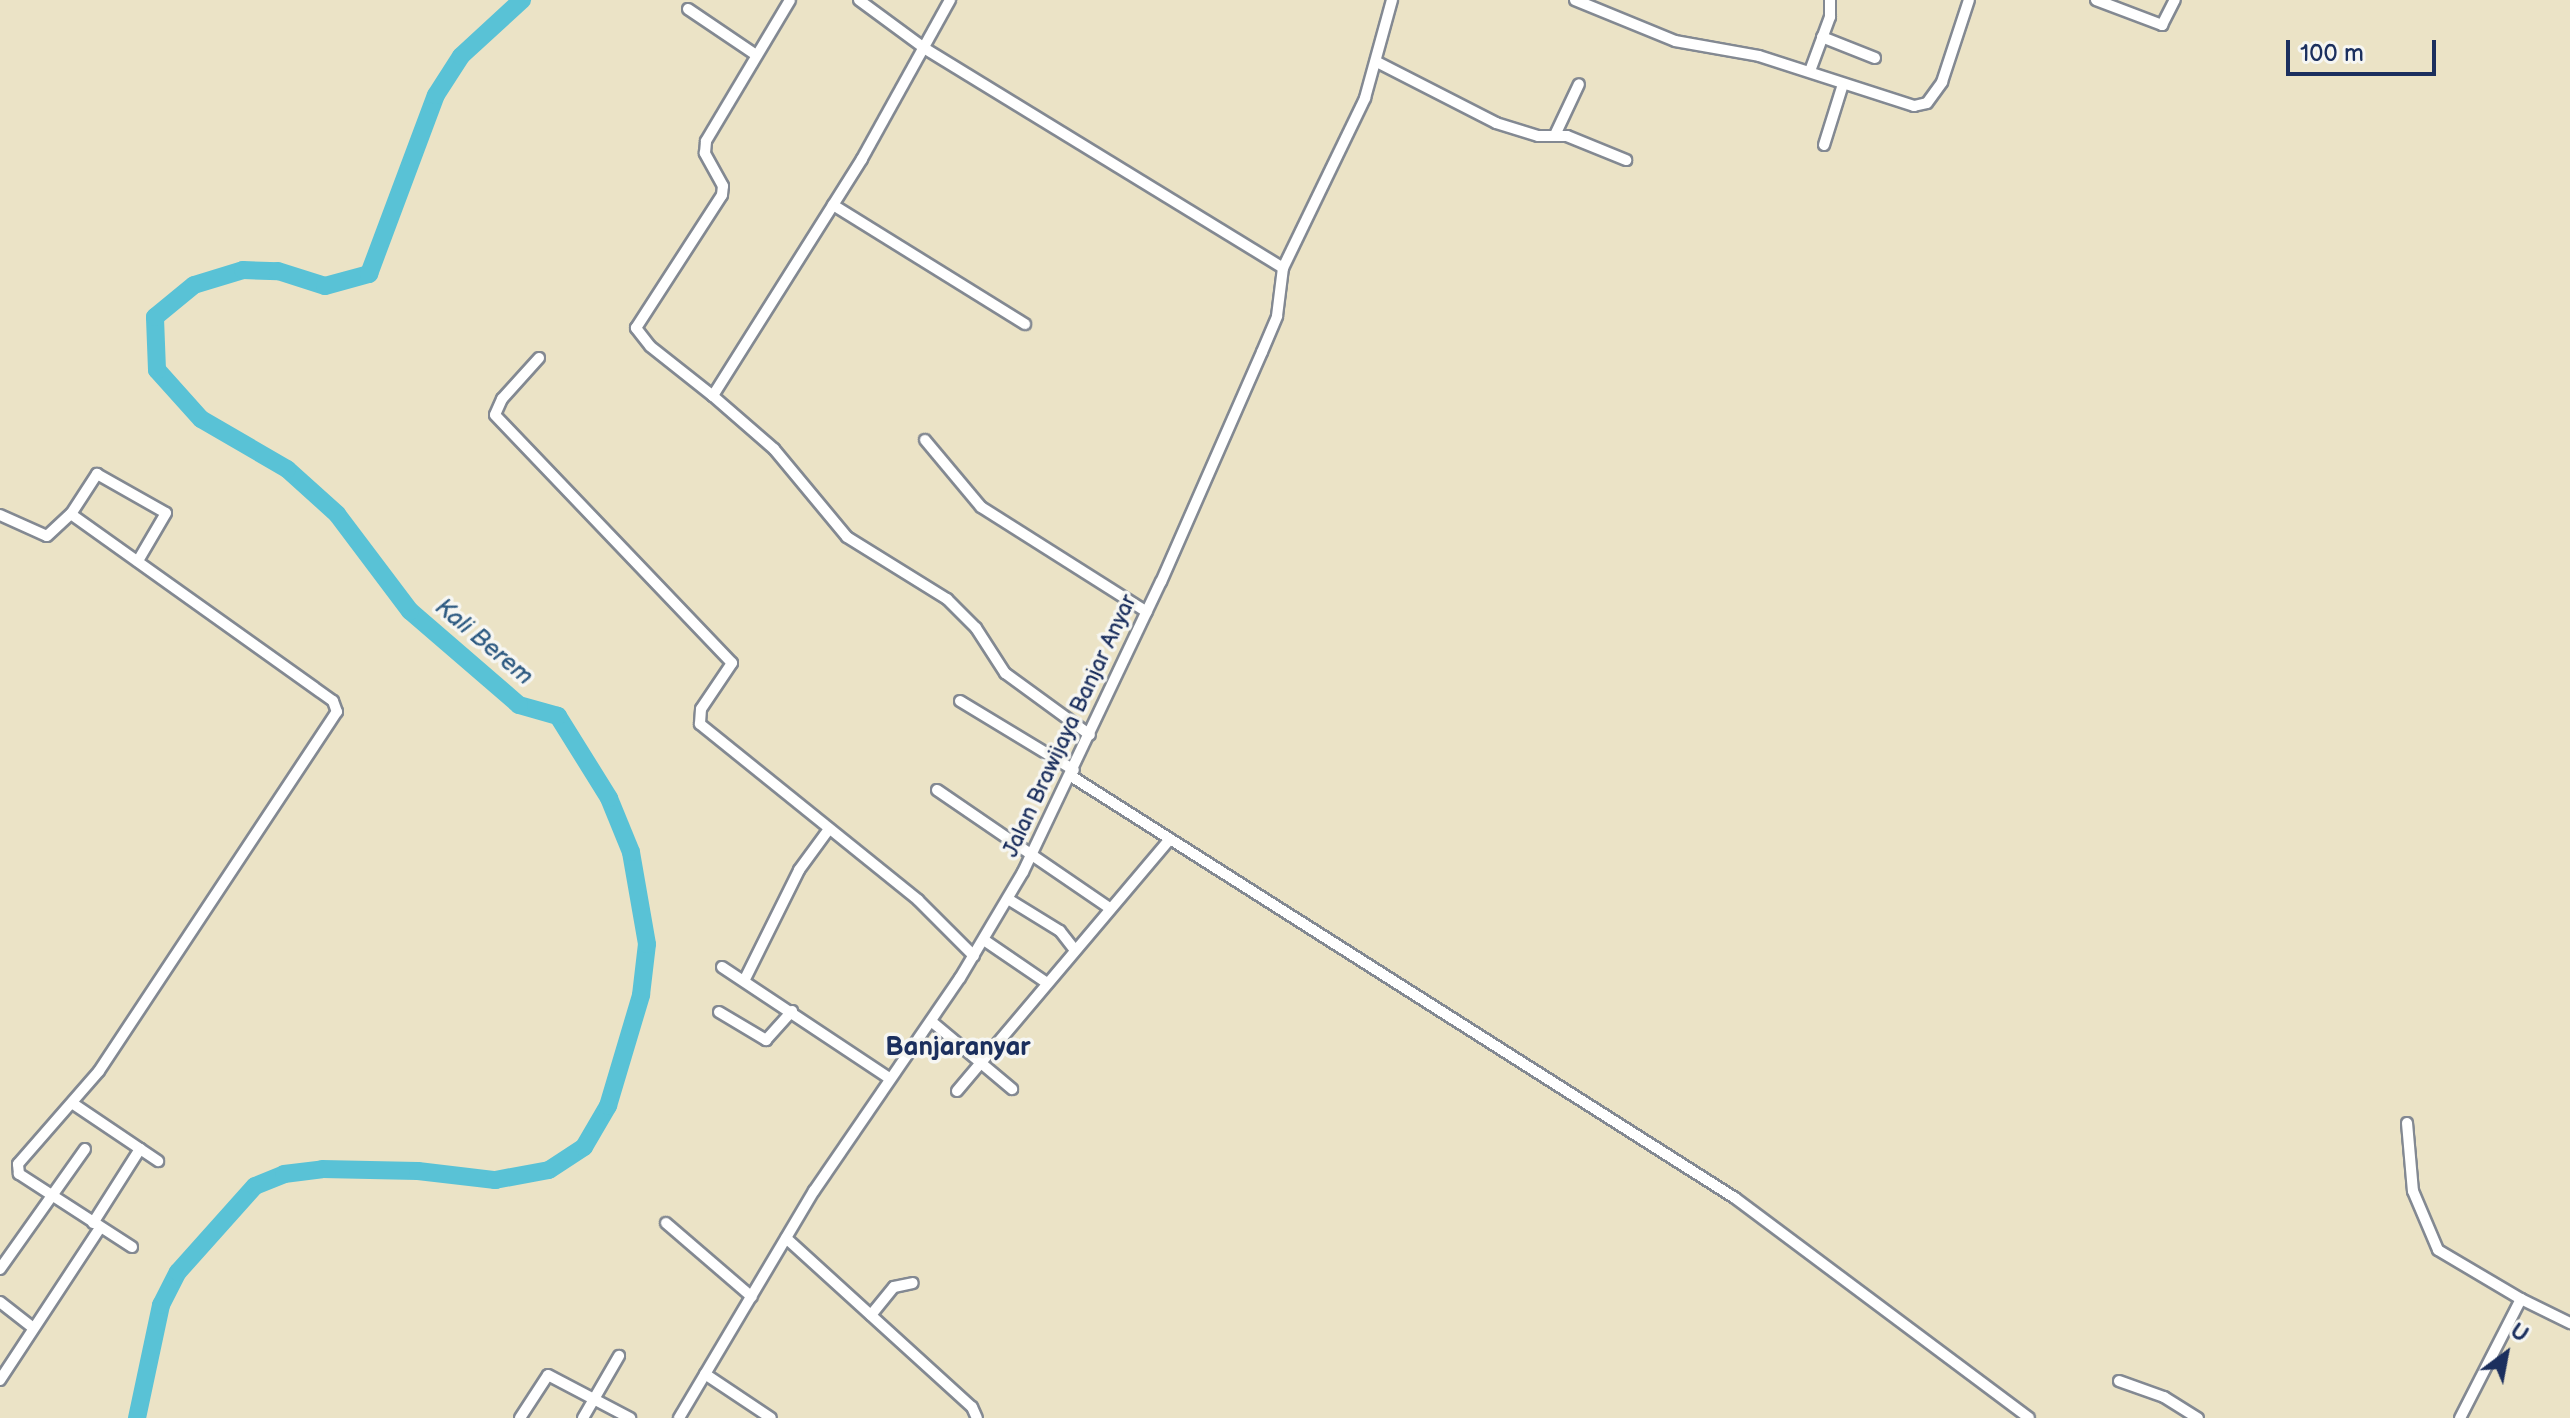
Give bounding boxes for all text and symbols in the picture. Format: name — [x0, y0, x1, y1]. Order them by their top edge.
scale bar — [2290, 24, 2440, 74]
text: 100 m — [2300, 39, 2364, 68]
street label: Jalan Brawijaya Banjar Anyar — [997, 591, 1143, 861]
water label: Kali Berem — [429, 593, 539, 691]
district label: Banjaranyar — [885, 1032, 1031, 1064]
north arrow — [2466, 1314, 2546, 1394]
text: U — [2505, 1318, 2533, 1349]

